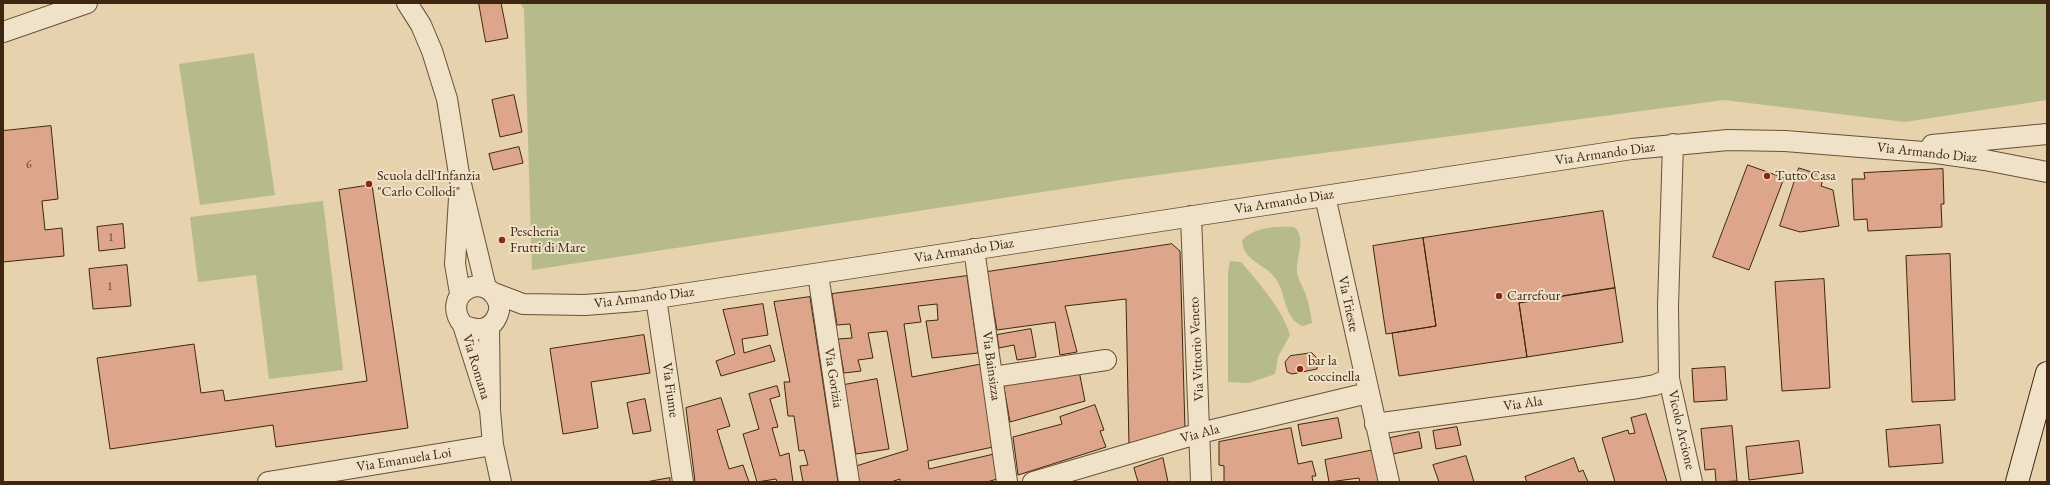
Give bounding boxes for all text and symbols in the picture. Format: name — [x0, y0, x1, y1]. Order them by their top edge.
street label: Via Armando Diaz — [1554, 139, 1656, 169]
street label: Via Armando Diaz — [1876, 139, 1978, 167]
house number: 6 — [26, 158, 32, 172]
place label: Scuola dell'Infanzia "Carlo Collodi" — [377, 168, 481, 200]
place label: Tutto Casa — [1775, 168, 1836, 184]
marker: Tutto Casa — [1762, 171, 1772, 181]
marker: Scuola dell'Infanzia "Carlo Collodi" — [364, 179, 374, 189]
street label: Via Armando Diaz — [1233, 186, 1335, 218]
place label: Pescheria Frutti di Mare — [510, 224, 586, 256]
house number: 1 — [108, 231, 114, 245]
marker: Pescheria Frutti di Mare — [497, 235, 507, 245]
street label: Via Armando Diaz — [913, 235, 1015, 267]
street label: Via Trieste — [1334, 274, 1362, 334]
house number: 1 — [107, 280, 113, 294]
street label: Via Armando Diaz — [593, 284, 695, 312]
place label: Carrefour — [1507, 288, 1560, 304]
marker: Carrefour — [1494, 291, 1504, 301]
street label: Via Vittorio Veneto — [1186, 296, 1208, 402]
street label: Via Bainsizza — [978, 330, 1004, 402]
street label: Via Romana — [458, 332, 494, 402]
street label: Via Gorizia — [820, 347, 846, 409]
place label: bar la coccinella — [1308, 353, 1360, 386]
street label: Via Fiume — [658, 361, 682, 419]
marker: bar la coccinella — [1295, 364, 1305, 374]
street label: Vicolo Arcione — [1664, 389, 1698, 471]
street label: Via Ala — [1502, 393, 1544, 415]
street label: Via Ala — [1179, 421, 1221, 447]
street label: Via Emanuela Loi — [355, 444, 453, 476]

